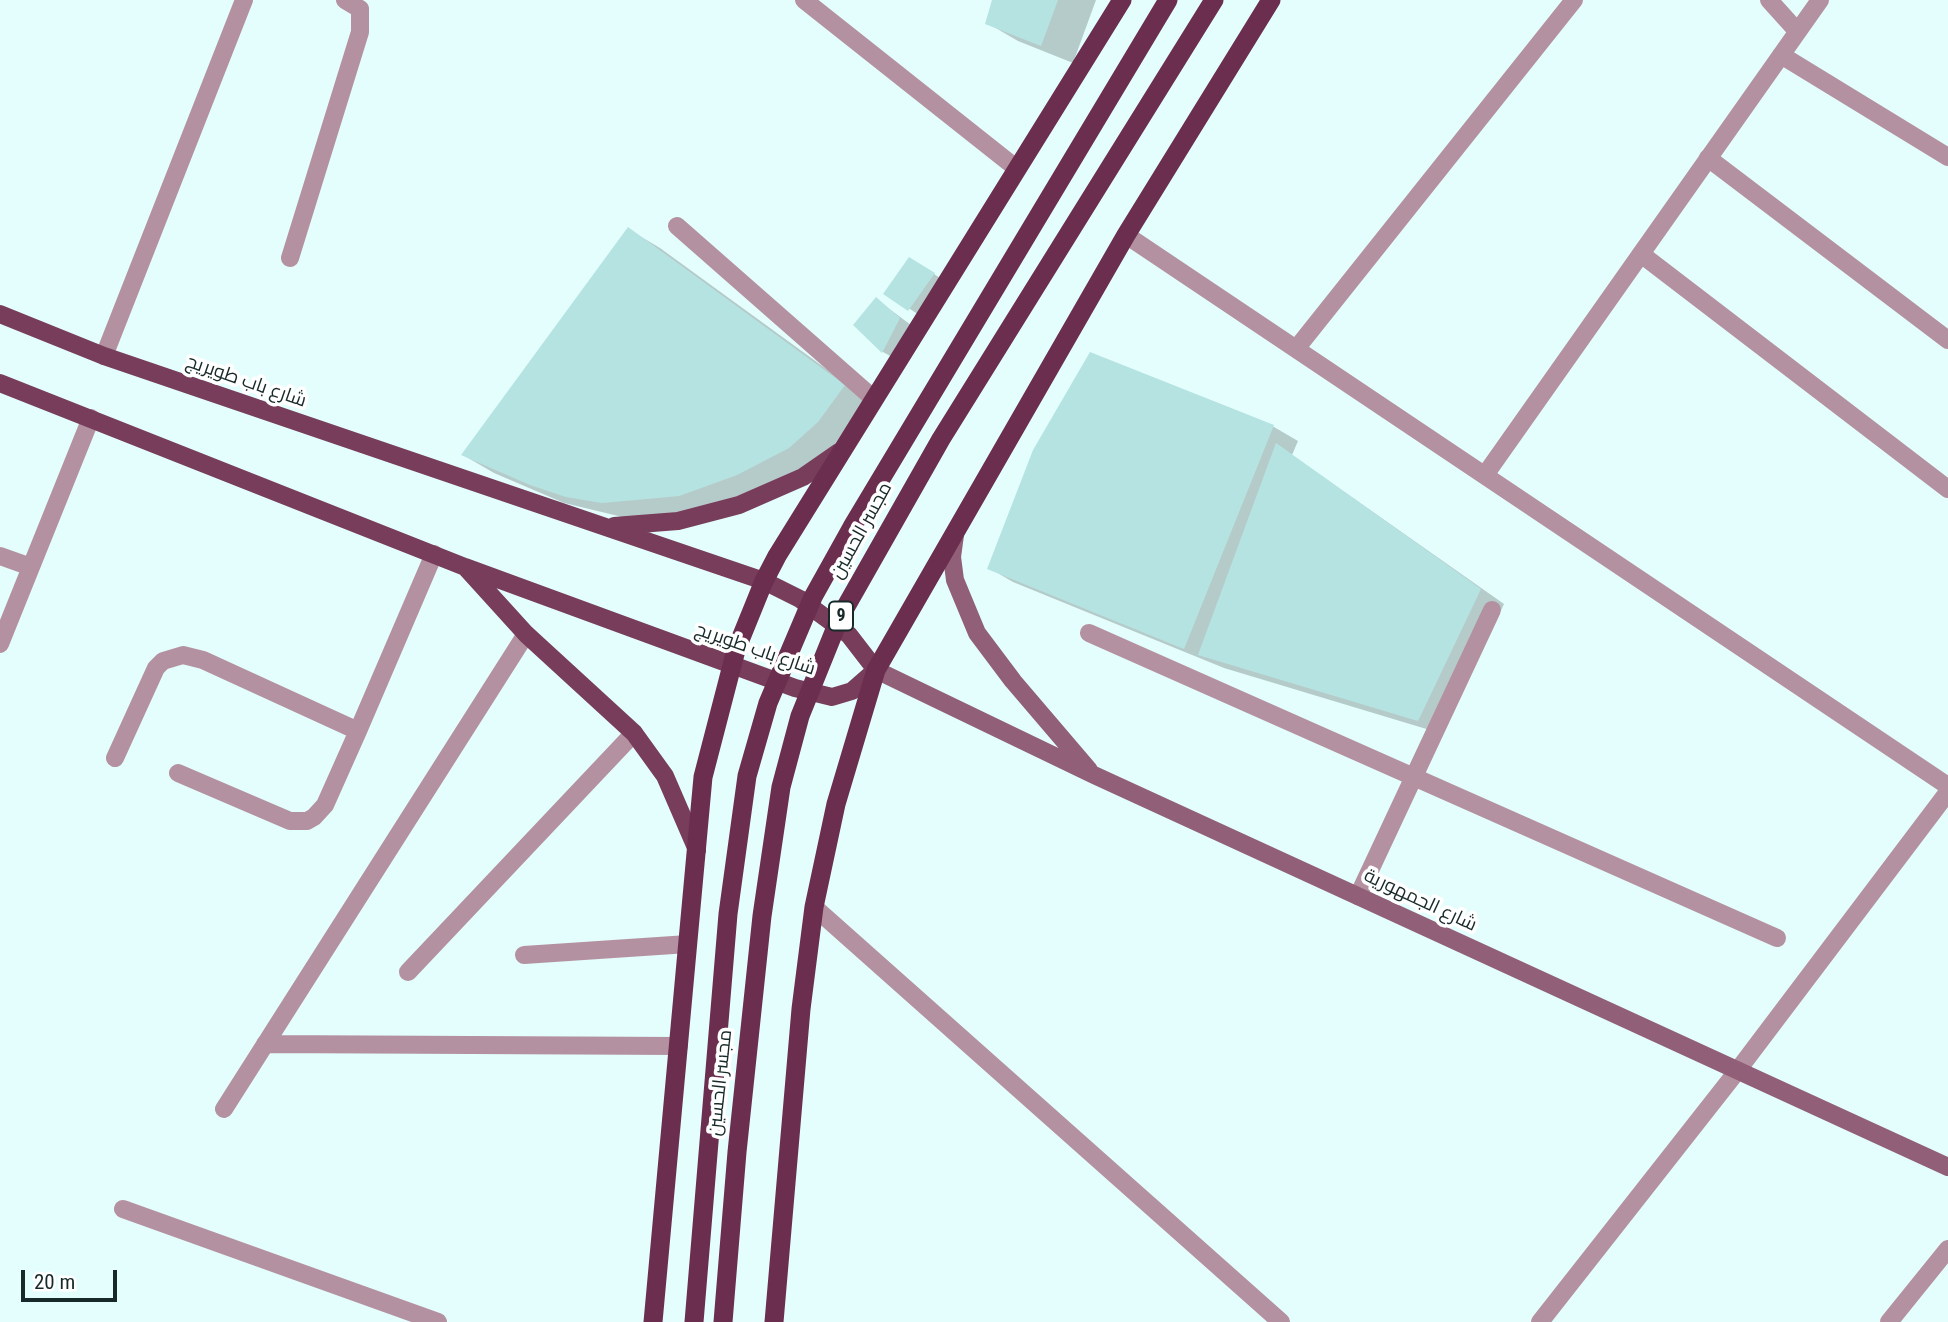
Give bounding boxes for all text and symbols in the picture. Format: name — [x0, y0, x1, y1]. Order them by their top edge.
street label: شارع باب طويريج — [183, 351, 309, 413]
street label: مجسر الحسين — [826, 479, 898, 583]
road number: 9 — [829, 602, 853, 630]
street label: شارع باب طويريج — [692, 619, 818, 681]
street label: شارع الجمهورية — [1360, 865, 1480, 937]
street label: مجسر الحسين — [704, 1029, 738, 1137]
scale bar — [24, 1256, 121, 1300]
text: 20 m — [34, 1270, 75, 1294]

